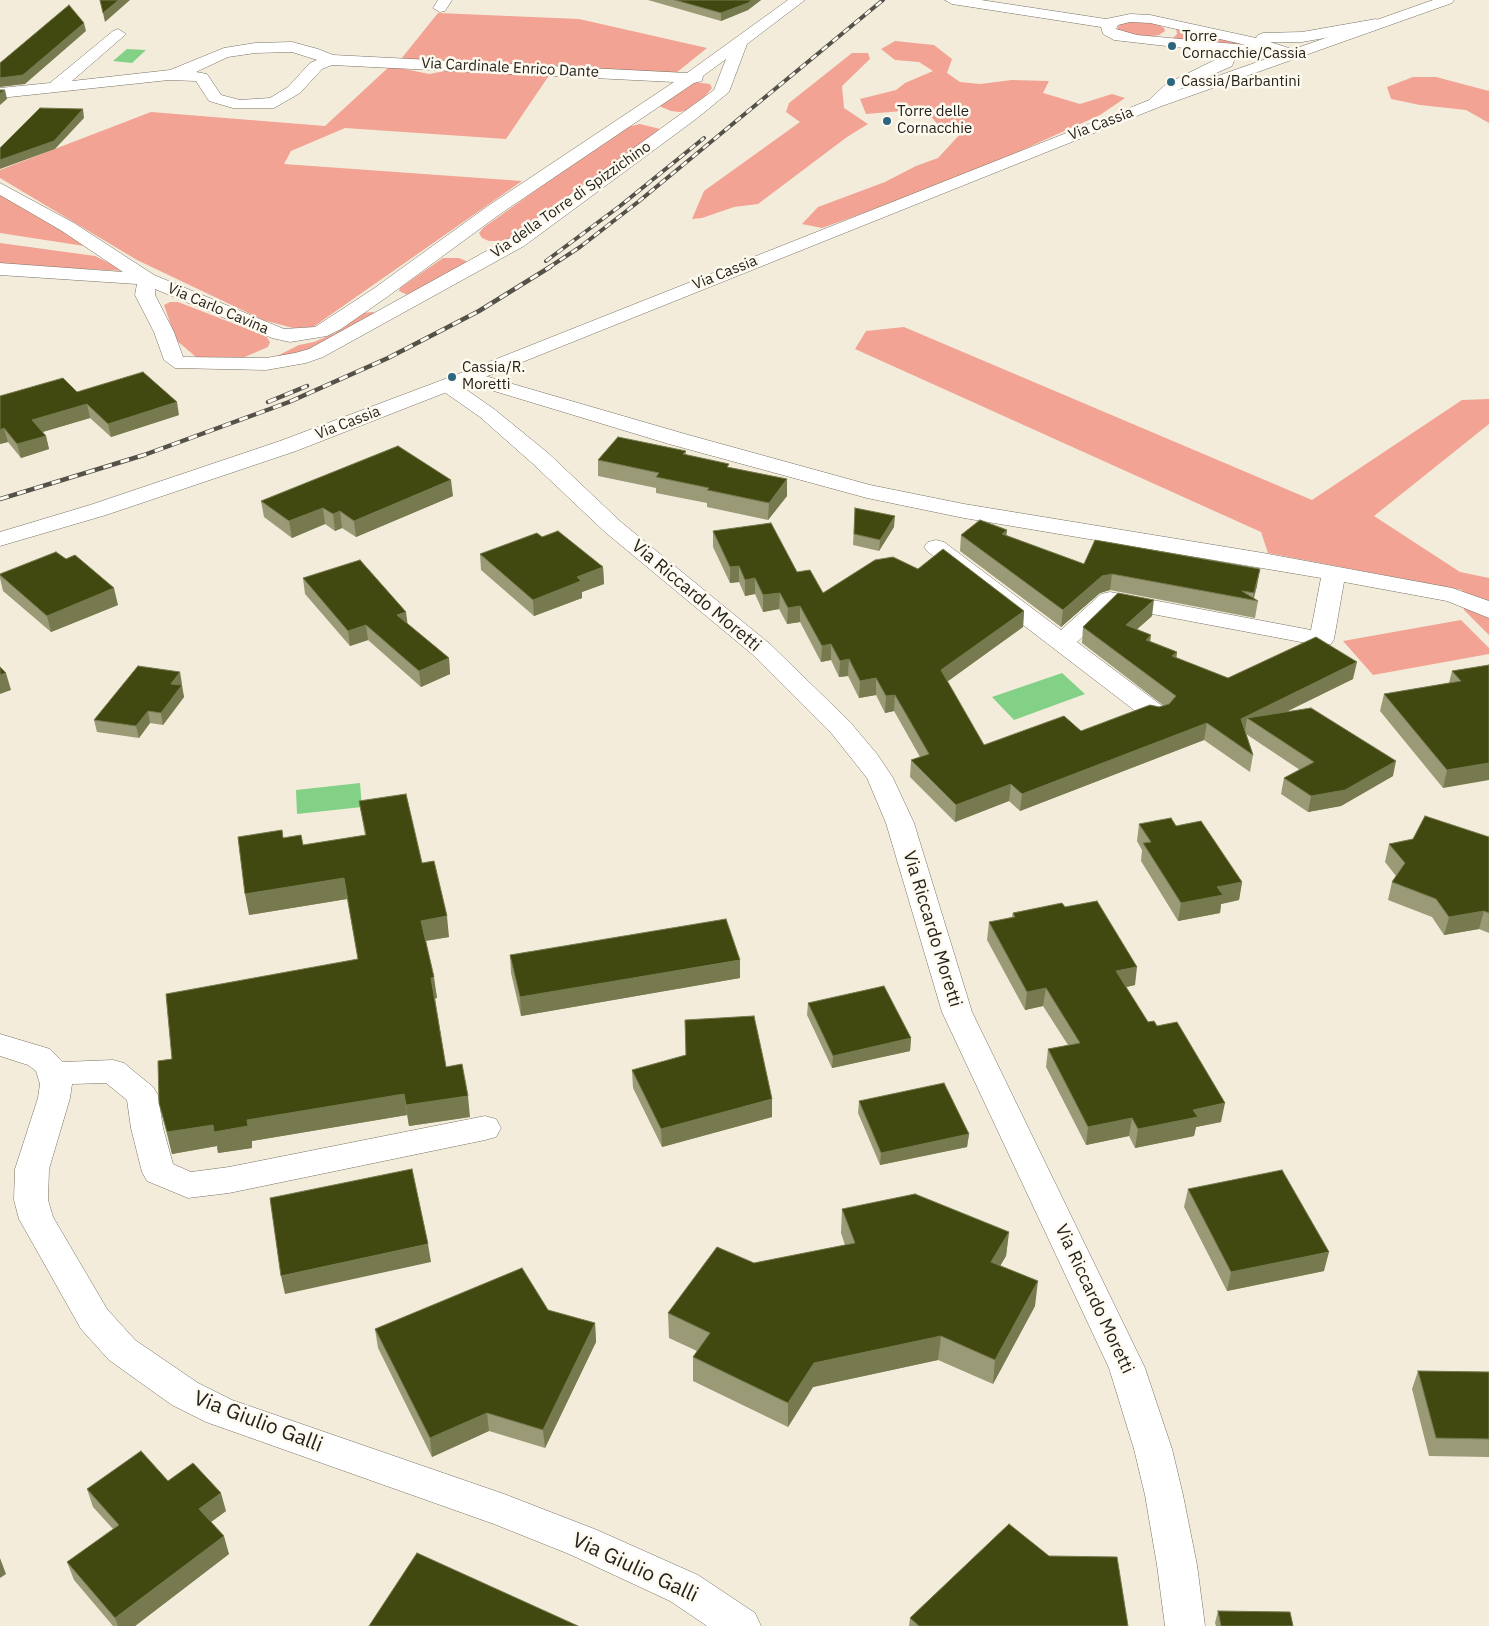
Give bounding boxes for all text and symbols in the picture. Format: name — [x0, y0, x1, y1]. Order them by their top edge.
place label: Torre Cornacchie/Cassia — [1182, 28, 1306, 63]
marker: Torre Cornacchie/Cassia — [1166, 40, 1178, 52]
street label: Via Cardinale Enrico Dante — [421, 54, 599, 82]
place label: Cassia/Barbantini — [1181, 73, 1300, 91]
marker: Cassia/Barbantini — [1165, 76, 1177, 88]
place label: Torre delle Cornacchie — [897, 103, 972, 138]
street label: Via Cassia — [1066, 103, 1136, 145]
marker: Torre delle Cornacchie — [881, 115, 893, 127]
street label: Via della Torre di Spizzichino — [487, 138, 655, 262]
street label: Via Cassia — [690, 252, 760, 294]
street label: Via Carlo Cavina — [165, 280, 271, 338]
place label: Cassia/R. Moretti — [462, 359, 525, 394]
marker: Cassia/R. Moretti — [446, 371, 458, 383]
street label: Via Cassia — [313, 402, 383, 444]
street label: Via Riccardo Moretti — [627, 536, 765, 656]
street label: Via Riccardo Moretti — [898, 848, 966, 1010]
street label: Via Riccardo Moretti — [1050, 1221, 1138, 1377]
street label: Via Giulio Galli — [190, 1386, 326, 1458]
street label: Via Giulio Galli — [568, 1528, 702, 1608]

